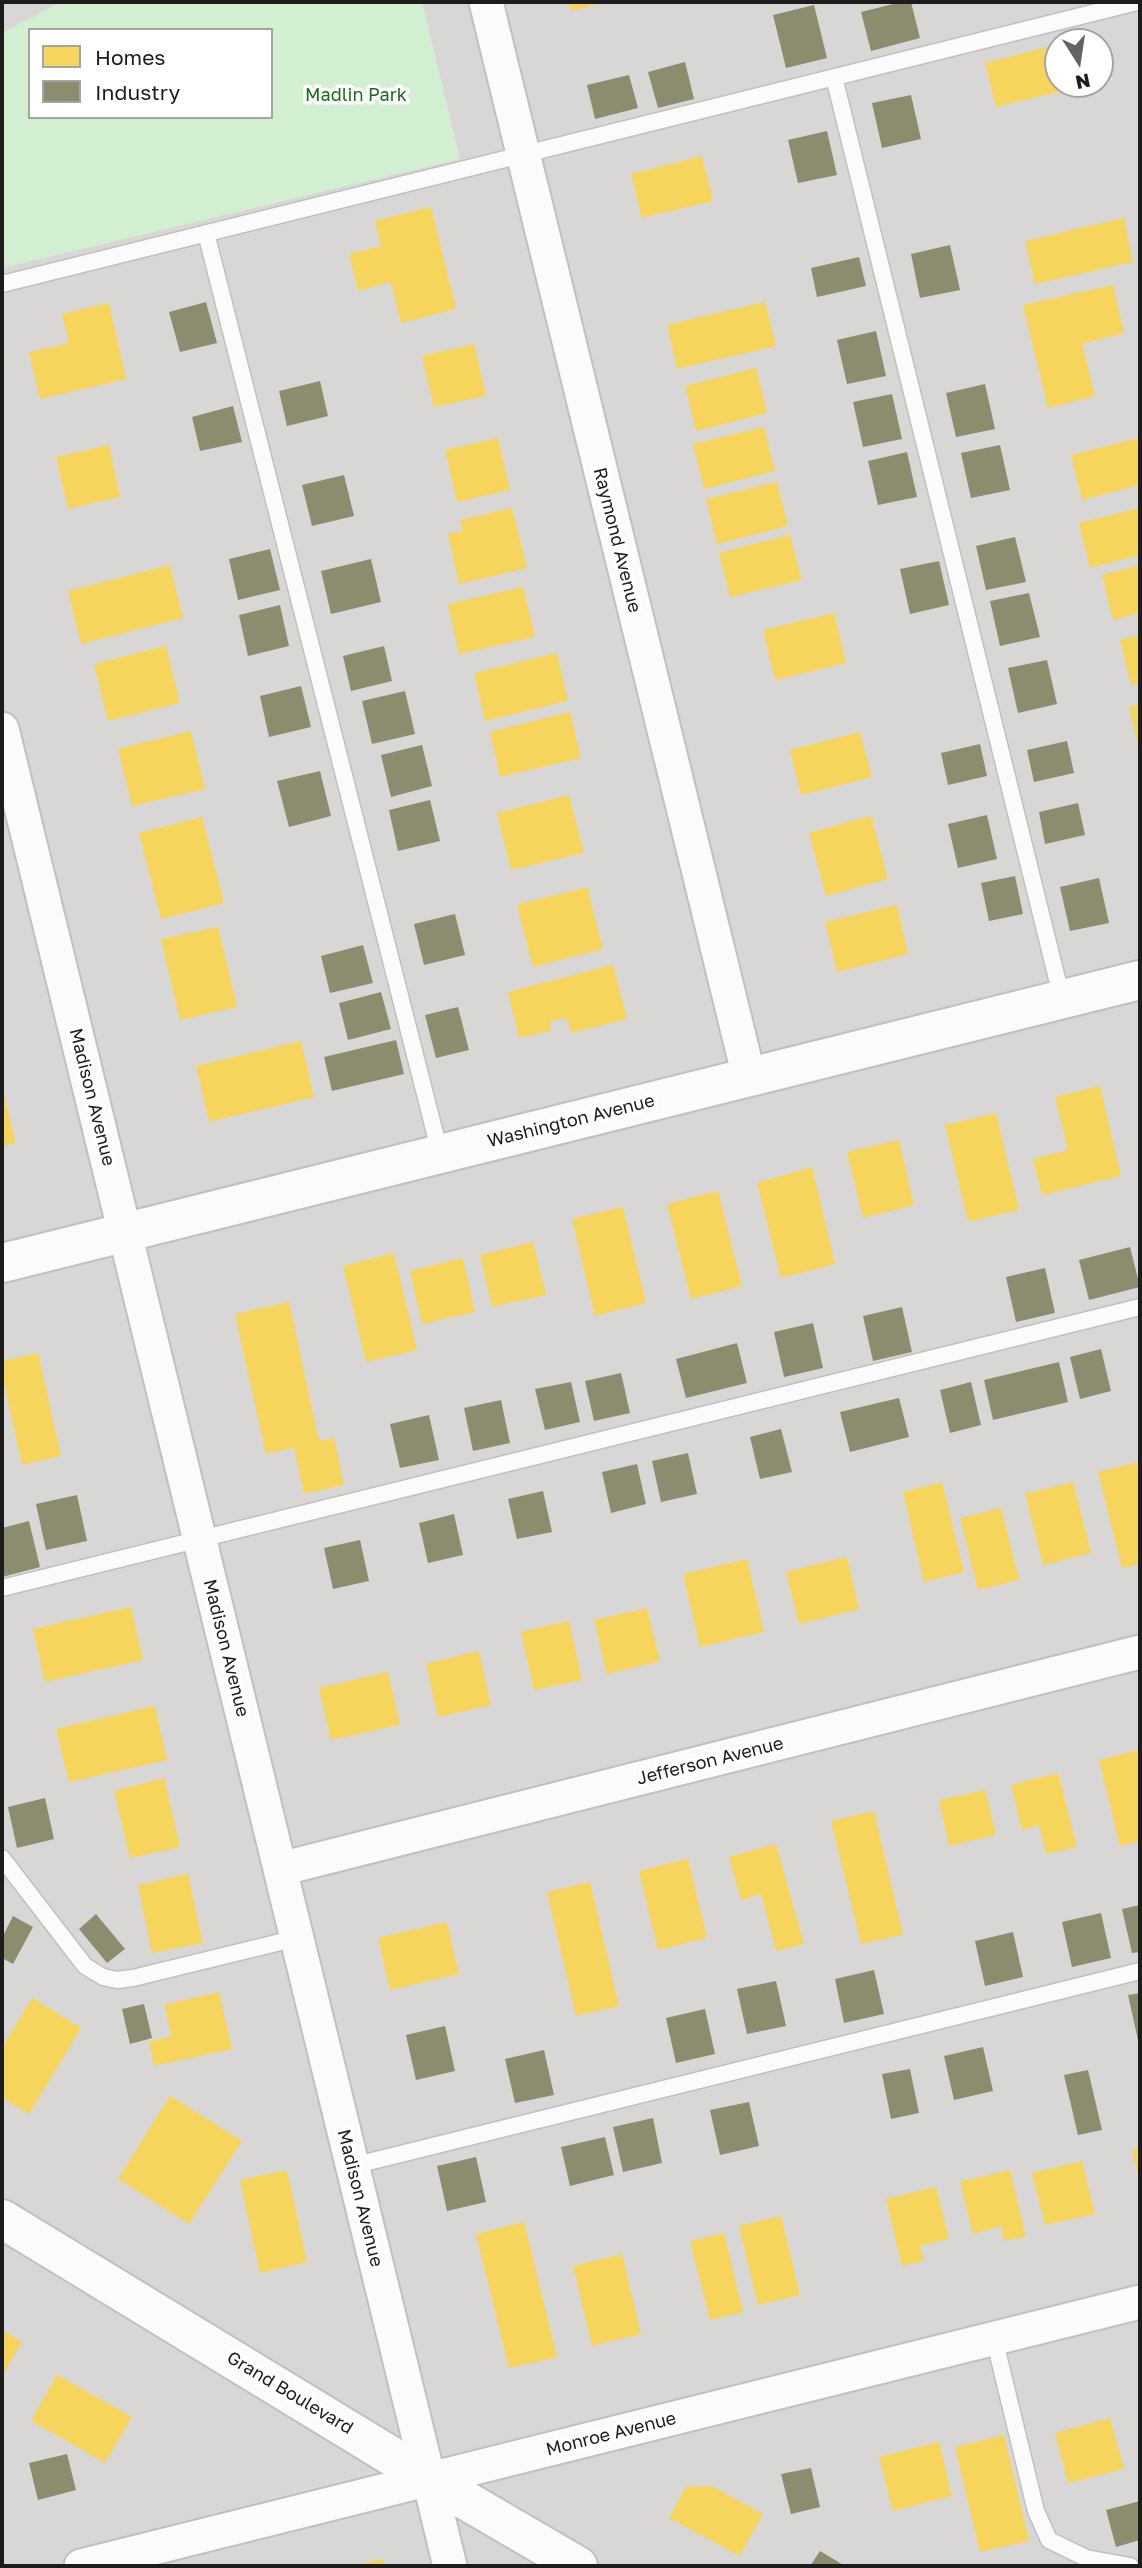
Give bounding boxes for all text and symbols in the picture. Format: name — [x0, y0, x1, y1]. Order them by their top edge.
legend — [28, 28, 273, 119]
north arrow — [1044, 28, 1114, 98]
text: Homes — [95, 44, 165, 70]
text: N — [1074, 69, 1093, 95]
text: Industry — [95, 79, 180, 105]
park label: Madlin Park — [305, 84, 407, 106]
street label: Raymond Avenue — [589, 465, 645, 615]
street label: Madison Avenue — [64, 1026, 120, 1168]
street label: Washington Avenue — [485, 1090, 657, 1152]
street label: Madison Avenue — [198, 1577, 254, 1719]
street label: Jefferson Avenue — [634, 1732, 786, 1790]
street label: Madison Avenue — [332, 2127, 388, 2269]
street label: Grand Boulevard — [223, 2347, 357, 2439]
street label: Monroe Avenue — [544, 2407, 678, 2461]

